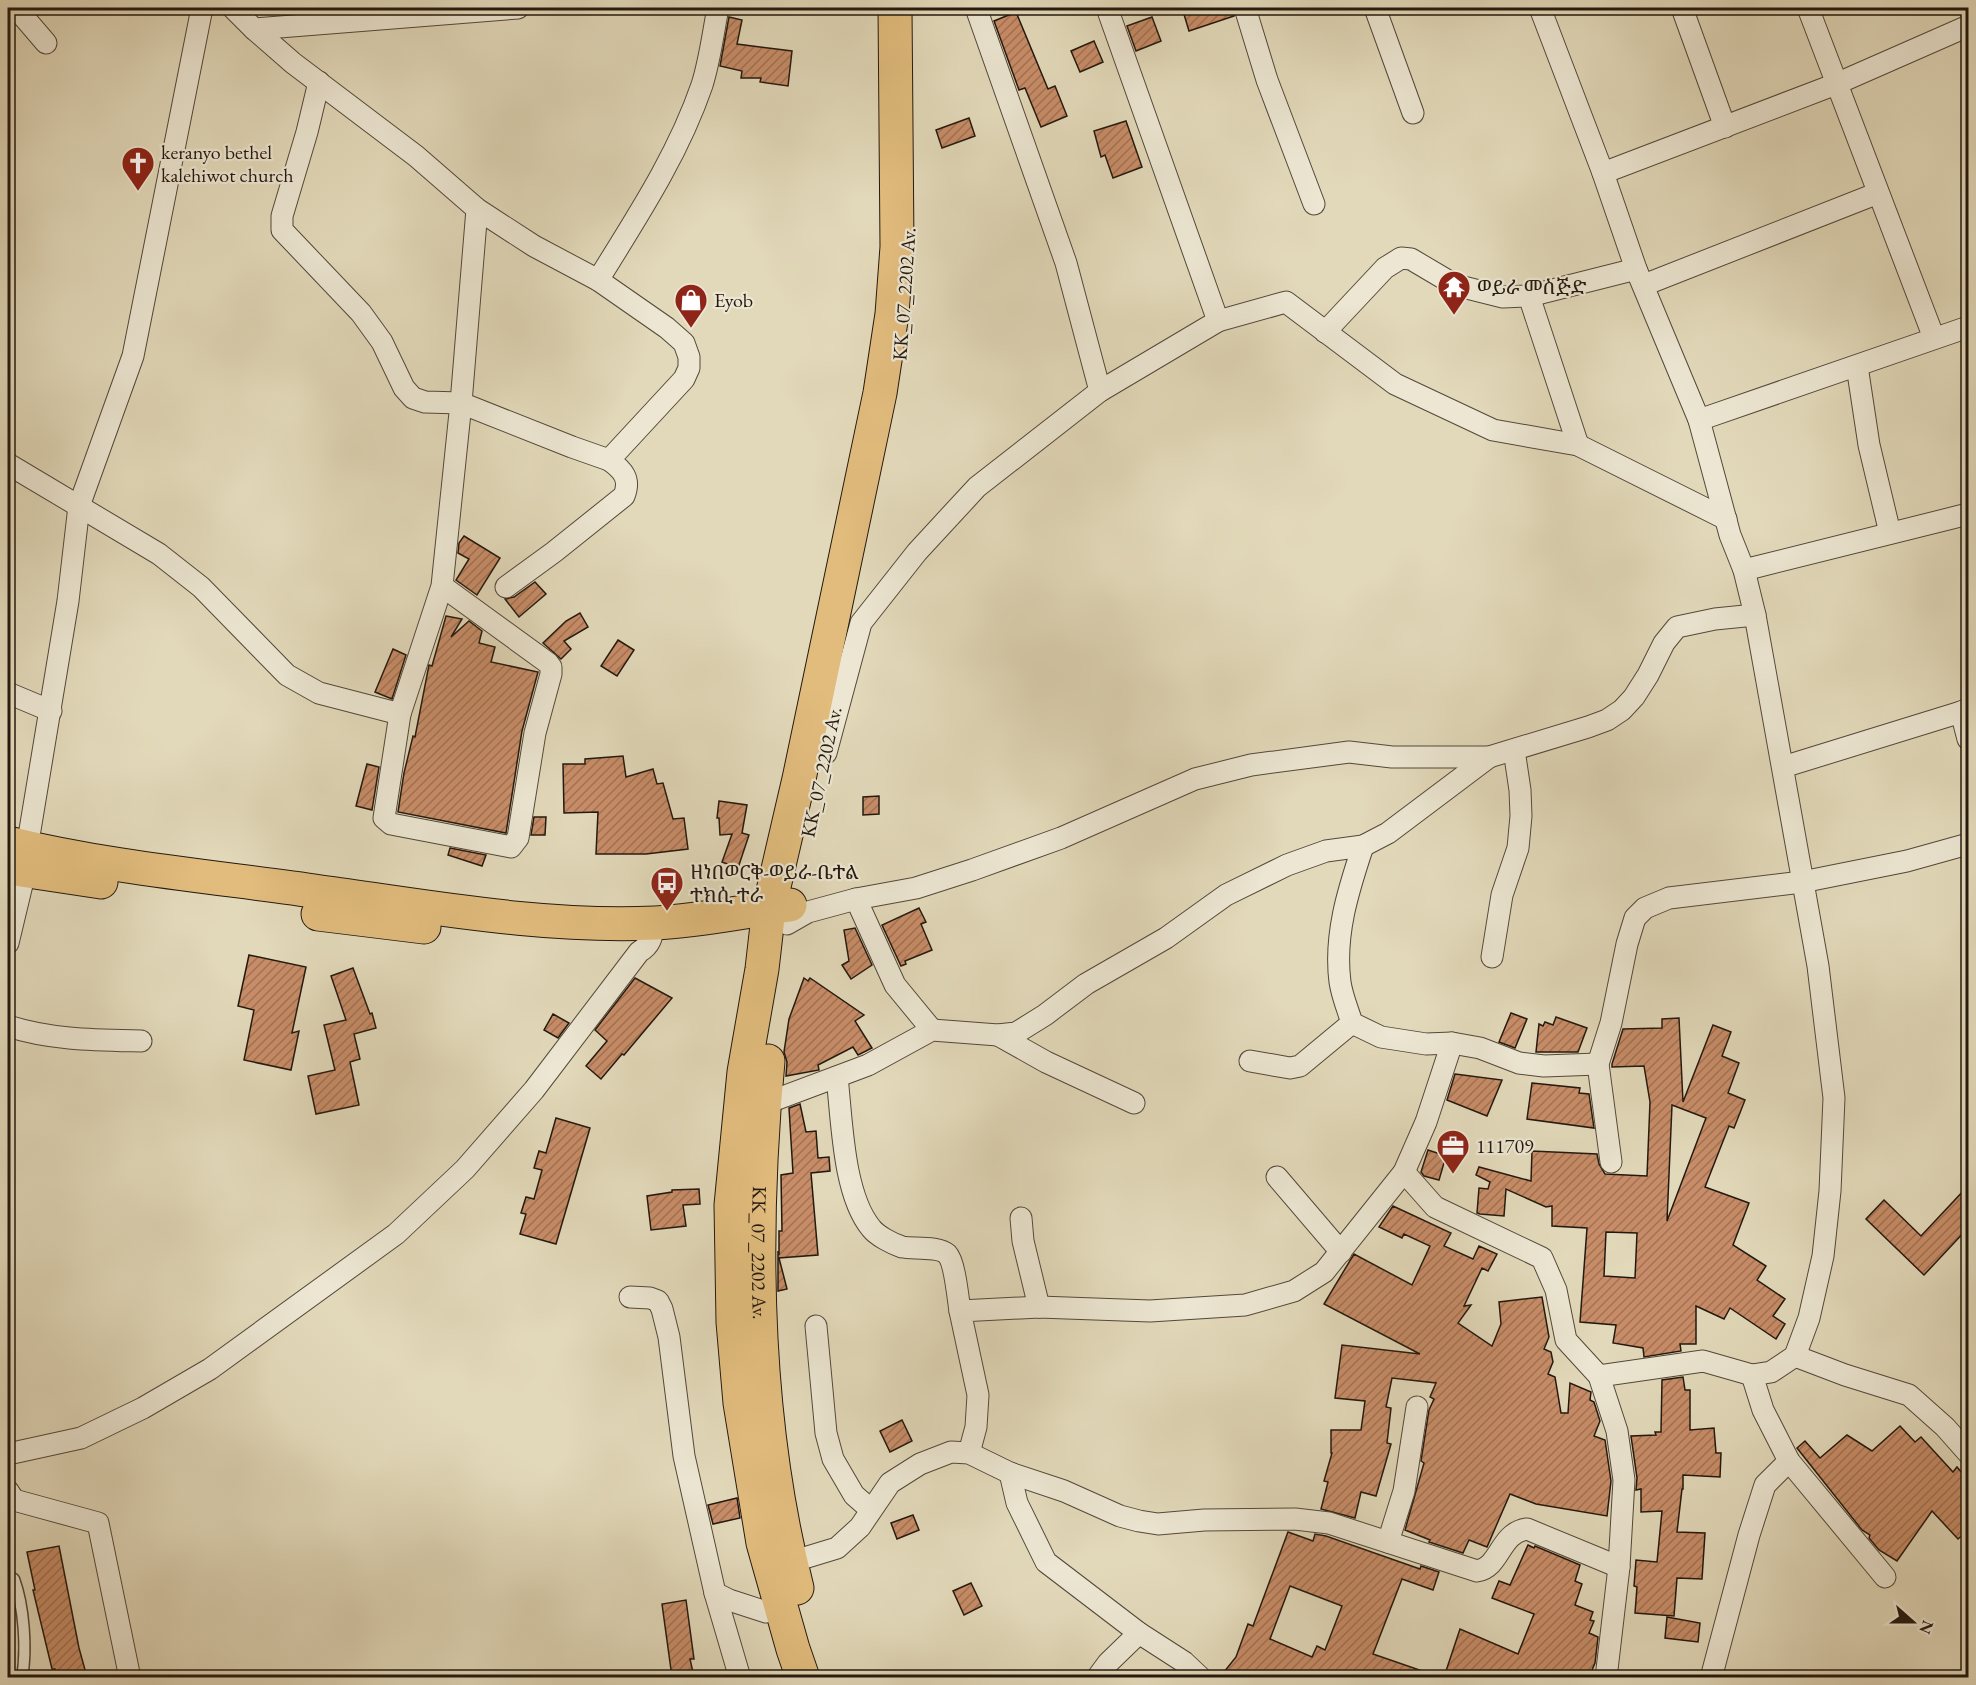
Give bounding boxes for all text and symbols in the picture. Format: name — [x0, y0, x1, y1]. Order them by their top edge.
place label: keranyo bethel kalehiwot church — [161, 139, 294, 188]
church icon: keranyo bethel kalehiwot church — [120, 145, 156, 192]
street label: KK_07_2202 Av. — [886, 227, 922, 361]
temple icon: ወይራ መስጅድ — [1436, 269, 1472, 316]
place label: ወይራ መስጅድ — [1477, 274, 1587, 300]
shop icon: Eyob — [673, 282, 709, 329]
place label: Eyob — [714, 287, 753, 313]
street label: KK_07_2202 Av. — [794, 704, 848, 840]
place label: ዘነበወርቅ-ወይራ-ቤተል ተክሲ ተራ — [690, 859, 859, 908]
bus stop icon: ዘነበወርቅ-ወይራ-ቤተል ተክሲ ተራ — [649, 865, 685, 912]
office icon: 111709 — [1435, 1128, 1471, 1175]
place label: 111709 — [1476, 1133, 1534, 1159]
street label: KK_07_2202 Av. — [746, 1186, 773, 1320]
north arrow — [1883, 1592, 1943, 1652]
text: N — [1914, 1617, 1939, 1637]

